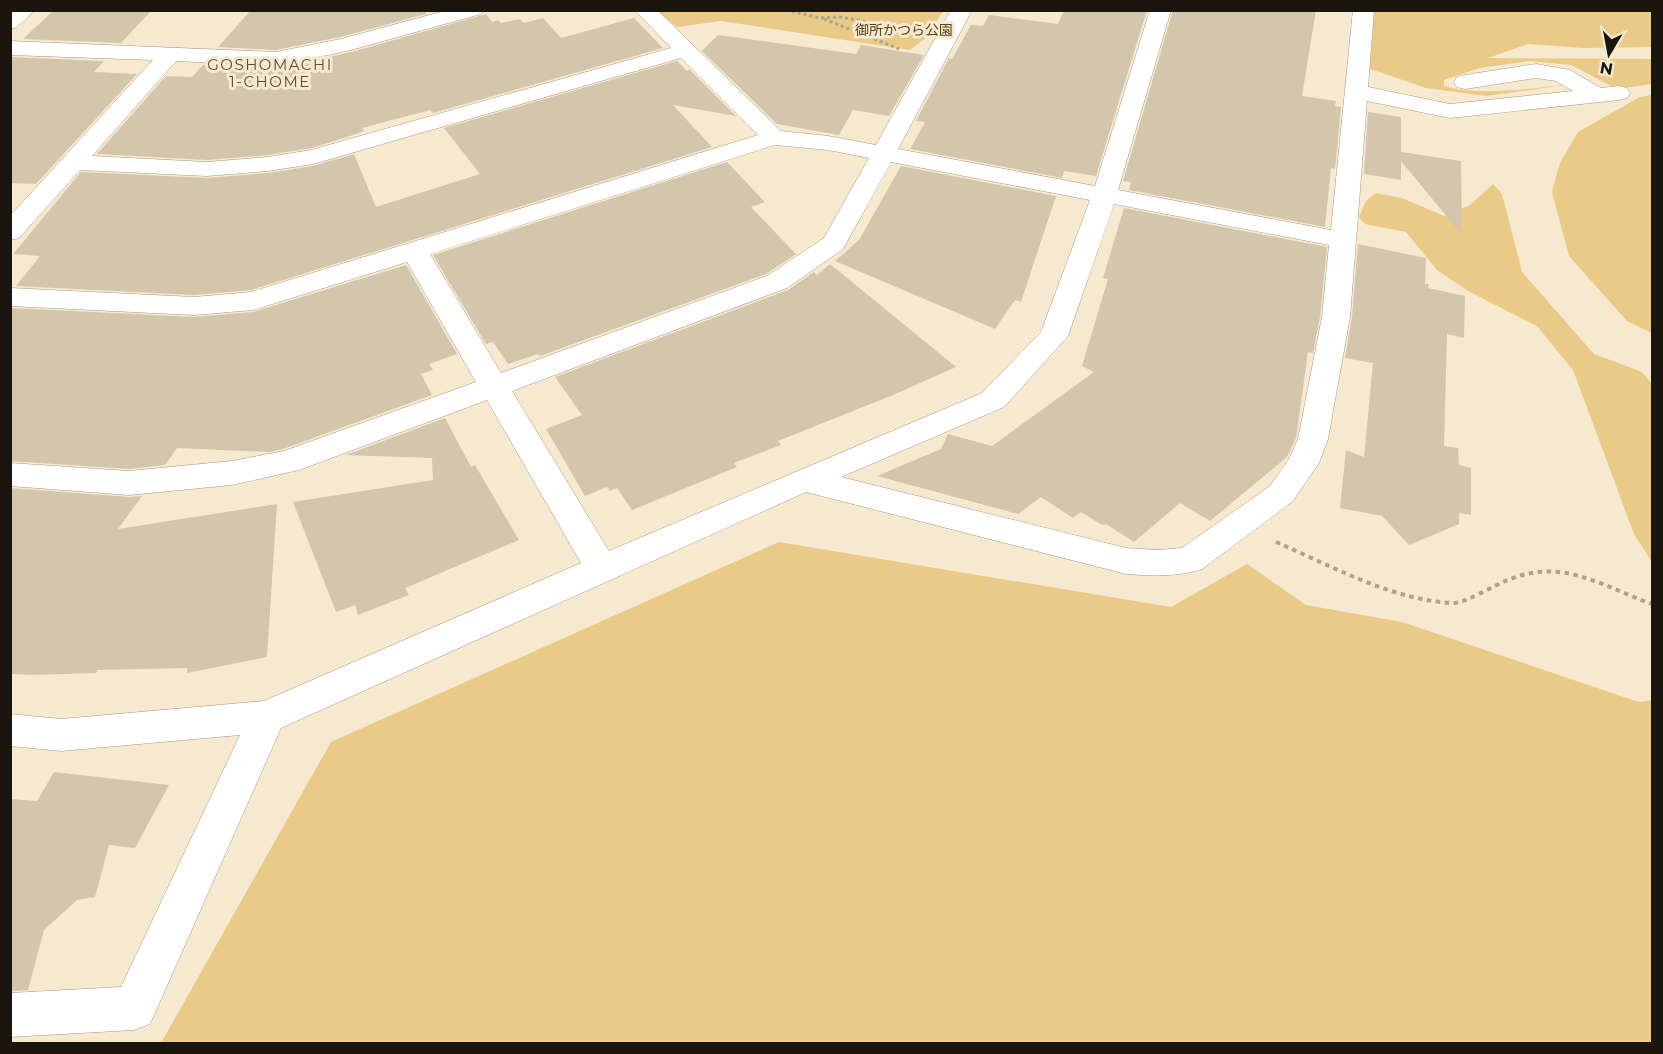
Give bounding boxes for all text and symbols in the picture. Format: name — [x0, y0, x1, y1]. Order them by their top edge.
park label: 御所かつら公園 — [855, 21, 953, 39]
north arrow — [1579, 24, 1639, 84]
district label: GOSHOMACHI 1-CHOME — [207, 55, 333, 91]
text: N — [1598, 58, 1615, 79]

